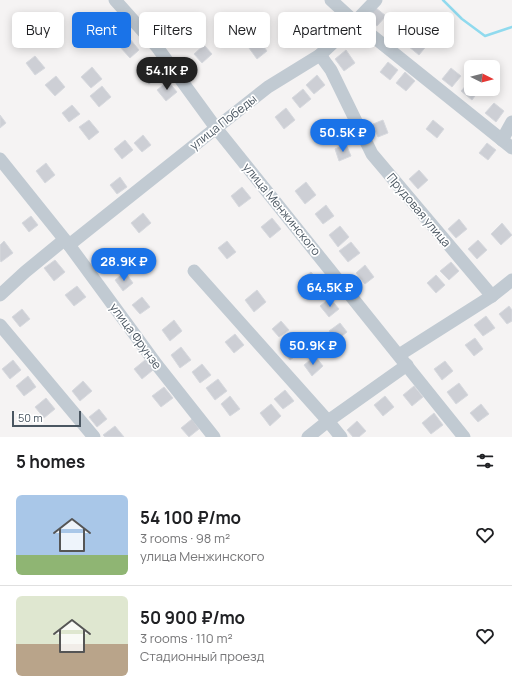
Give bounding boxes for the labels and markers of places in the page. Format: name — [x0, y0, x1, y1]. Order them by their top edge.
pin: 54.1K ₽ — [130, 57, 204, 91]
pin: 50.5K ₽ — [306, 119, 380, 153]
pin: 28.9K ₽ — [87, 248, 161, 282]
pin: 64.5K ₽ — [293, 274, 367, 308]
pin: 50.9K ₽ — [276, 332, 350, 366]

